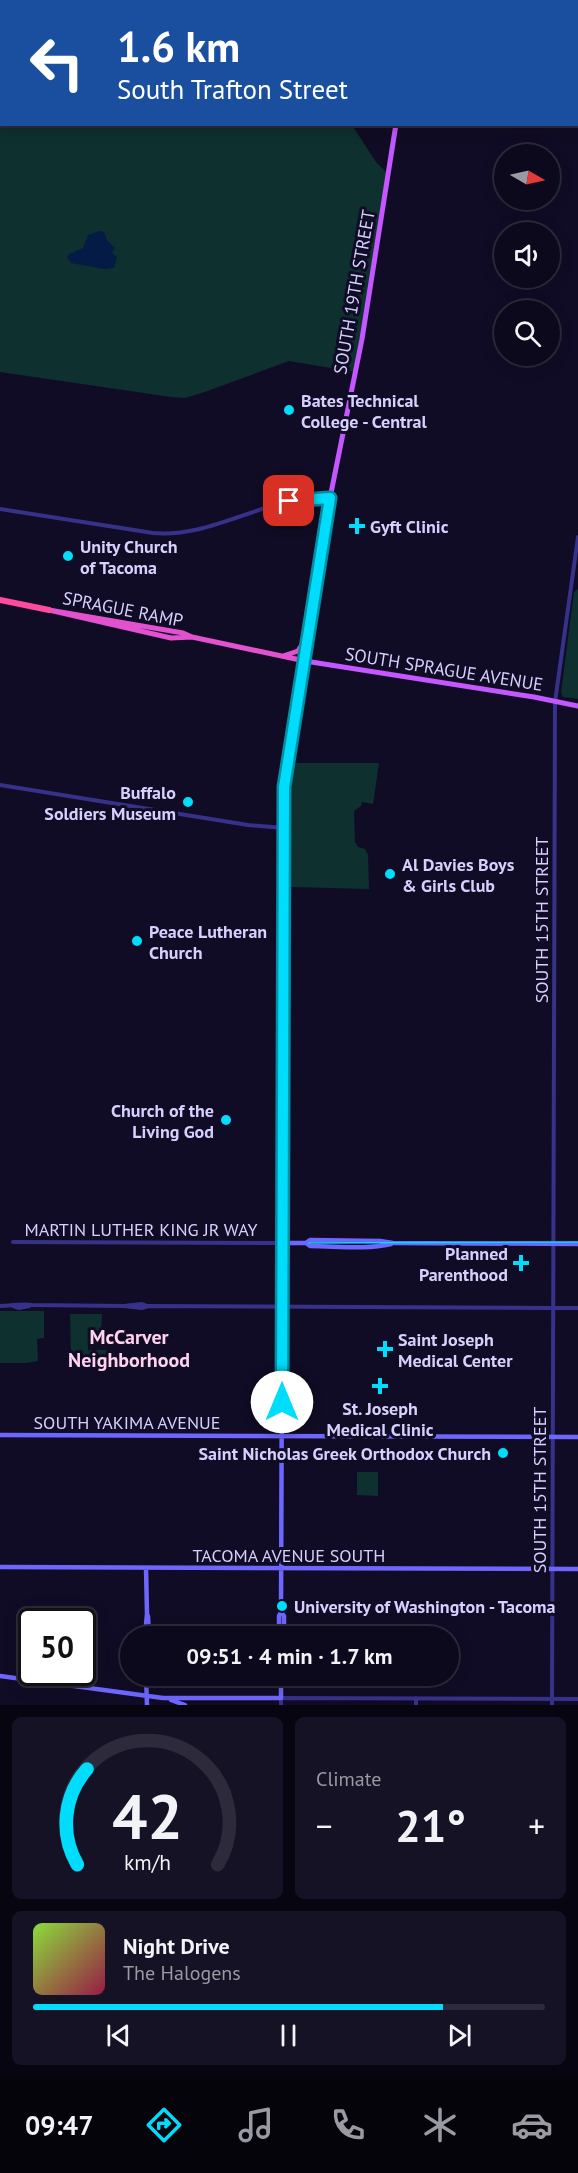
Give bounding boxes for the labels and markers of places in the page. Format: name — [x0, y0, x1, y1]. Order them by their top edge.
place label: Bates Technical College - Central — [301, 389, 428, 433]
marker: Bates Technical College - Central — [282, 403, 296, 417]
pin — [263, 475, 314, 526]
place label: Gyft Clinic — [370, 515, 449, 538]
marker: Gyft Clinic — [348, 517, 366, 535]
place label: Unity Church of Tacoma — [80, 535, 178, 579]
marker: Unity Church of Tacoma — [61, 549, 75, 563]
place label: Buffalo Soldiers Museum — [44, 781, 176, 825]
marker: Buffalo Soldiers Museum — [181, 795, 195, 809]
place label: Al Davies Boys & Girls Club — [402, 853, 515, 897]
marker: Al Davies Boys & Girls Club — [383, 867, 397, 881]
place label: Peace Lutheran Church — [149, 920, 267, 964]
marker: Peace Lutheran Church — [130, 934, 144, 948]
place label: Church of the Living God — [111, 1099, 214, 1143]
marker: Church of the Living God — [219, 1113, 233, 1127]
place label: Planned Parenthood — [419, 1242, 508, 1286]
marker: Planned Parenthood — [512, 1254, 530, 1272]
place label: Saint Joseph Medical Center — [398, 1328, 513, 1372]
marker: Saint Joseph Medical Center — [376, 1340, 394, 1358]
marker: St. Joseph Medical Clinic — [371, 1377, 389, 1395]
place label: St. Joseph Medical Clinic — [326, 1397, 434, 1441]
place label: Saint Nicholas Greek Orthodox Church — [199, 1442, 491, 1465]
marker: Saint Nicholas Greek Orthodox Church — [496, 1446, 510, 1460]
place label: University of Washington - Tacoma — [294, 1595, 556, 1618]
marker: University of Washington - Tacoma — [275, 1599, 289, 1613]

